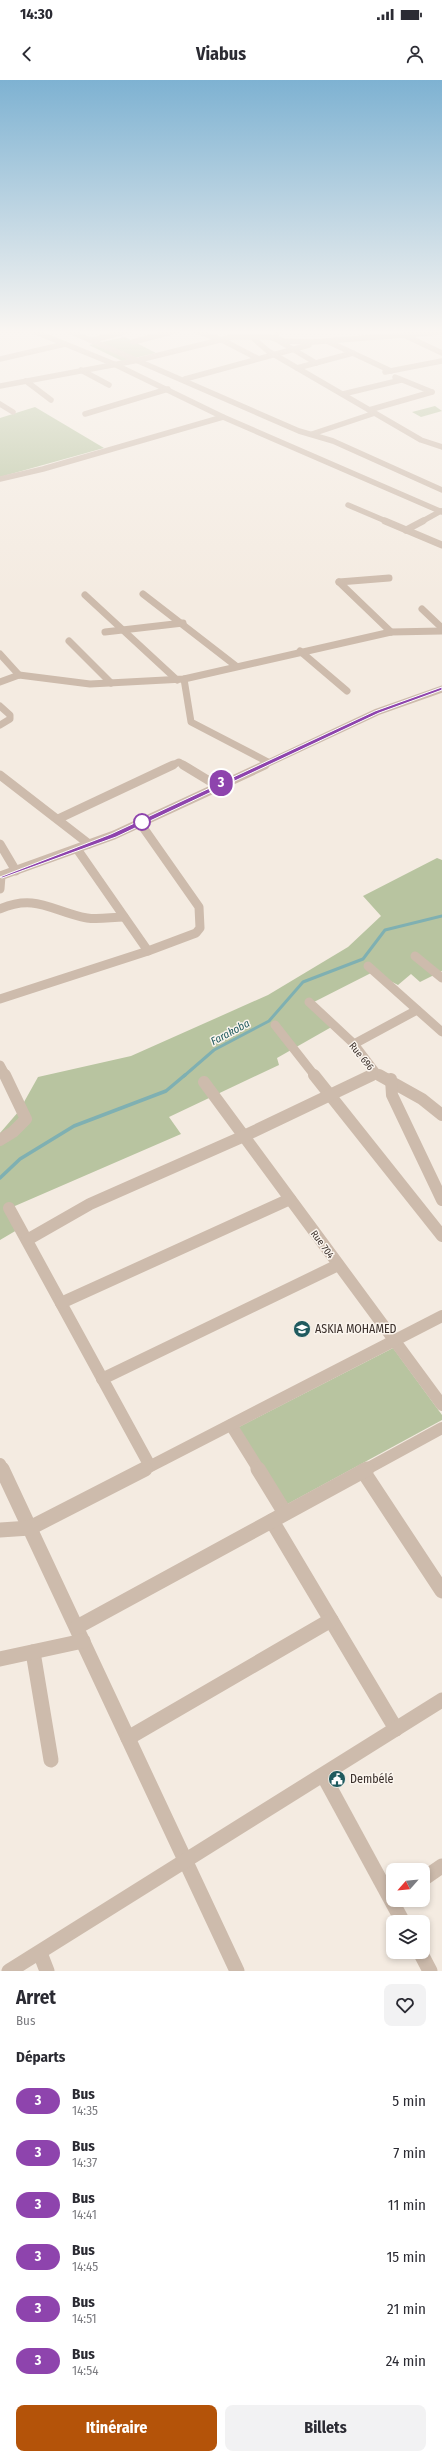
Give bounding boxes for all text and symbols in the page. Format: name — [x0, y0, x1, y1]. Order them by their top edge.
text: 14:30 — [20, 5, 53, 23]
icon: back — [16, 43, 38, 65]
text: Viabus — [196, 43, 246, 65]
icon: person — [404, 43, 426, 65]
line badge: 3 — [208, 770, 234, 796]
text: 3 — [218, 774, 224, 791]
unlabelled marker — [133, 813, 151, 831]
water label: Farakoba — [209, 1017, 252, 1048]
street label: Rue 696 — [346, 1040, 376, 1073]
street label: Rue 704 — [308, 1228, 337, 1261]
school or university icon: ASKIA MOHAMED — [292, 1319, 312, 1339]
place label: ASKIA MOHAMED — [315, 1322, 397, 1336]
public building icon: Dembélé — [327, 1769, 347, 1789]
place label: Dembélé — [350, 1772, 394, 1786]
north arrow — [386, 1863, 430, 1907]
map controls — [386, 1863, 430, 1959]
button: layers — [386, 1915, 430, 1959]
button: heart — [384, 1984, 426, 2026]
text: Arret — [16, 1986, 56, 2009]
text: Bus — [16, 2013, 35, 2028]
text: Départs — [16, 2048, 65, 2066]
text: Bus — [72, 2085, 95, 2103]
text: 3 — [35, 2092, 41, 2109]
text: 5 min — [392, 2092, 426, 2110]
text: 14:35 — [72, 2103, 98, 2118]
text: Bus — [72, 2137, 95, 2155]
text: 3 — [35, 2144, 41, 2161]
text: 7 min — [393, 2144, 426, 2162]
text: 14:37 — [72, 2155, 97, 2170]
text: Bus — [72, 2189, 95, 2207]
text: 3 — [35, 2196, 41, 2213]
text: 11 min — [388, 2196, 426, 2214]
text: 14:41 — [72, 2207, 97, 2222]
text: Bus — [72, 2241, 95, 2259]
text: 3 — [35, 2248, 41, 2265]
text: 15 min — [387, 2248, 426, 2266]
text: 14:45 — [72, 2259, 98, 2274]
text: Bus — [72, 2293, 95, 2311]
text: 3 — [35, 2300, 41, 2317]
text: 21 min — [387, 2300, 426, 2318]
text: 14:51 — [72, 2311, 97, 2326]
text: Bus — [72, 2345, 95, 2363]
text: 3 — [35, 2352, 41, 2369]
text: 24 min — [386, 2352, 426, 2370]
text: 14:54 — [72, 2363, 98, 2378]
button: Itinéraire — [16, 2405, 217, 2451]
button: Billets — [225, 2405, 426, 2451]

